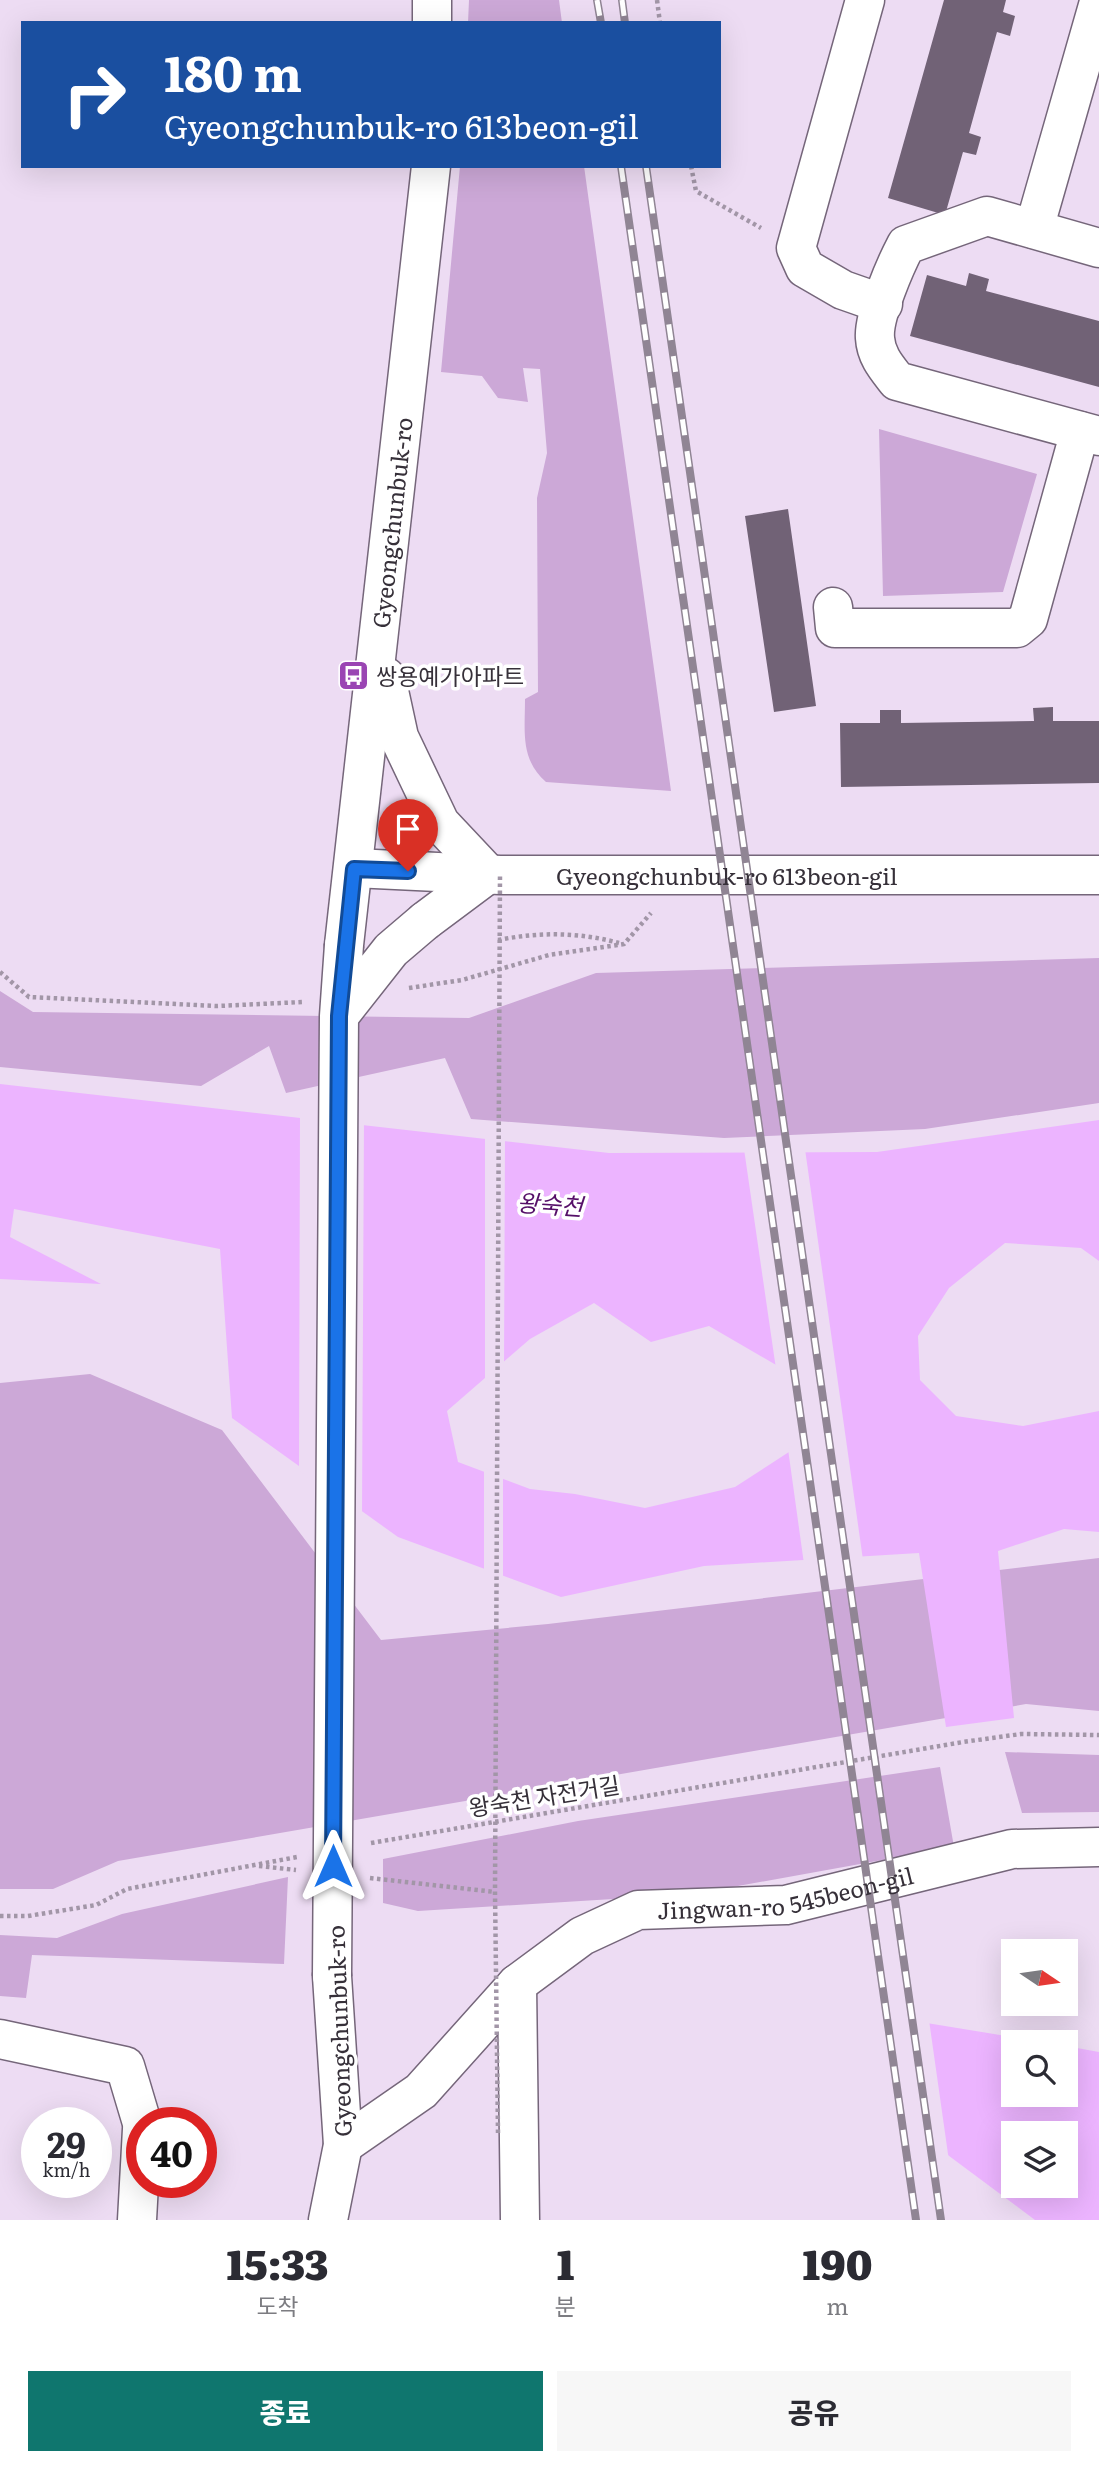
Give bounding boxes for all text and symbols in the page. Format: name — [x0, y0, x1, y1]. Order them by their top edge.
text: 180 m — [164, 34, 302, 107]
icon: right — [49, 49, 140, 140]
text: Gyeongchunbuk-ro 613beon-gil — [164, 101, 639, 149]
street label: Gyeongchunbuk-ro — [363, 415, 420, 630]
bus stop icon: 쌍용예가아파트 — [336, 658, 370, 692]
place label: 쌍용예가아파트 — [376, 658, 524, 692]
pin — [378, 799, 438, 871]
icon: arrive — [389, 810, 427, 848]
street label: Gyeongchunbuk-ro 613beon-gil — [556, 858, 898, 892]
water label: 왕숙천 — [516, 1183, 587, 1223]
street label: 왕숙천 자전거길 — [466, 1766, 622, 1824]
position arrow — [296, 1829, 370, 1903]
street label: Jingwan-ro 545beon-gil — [657, 1857, 917, 1926]
street label: Gyeongchunbuk-ro — [317, 1925, 359, 2137]
north arrow — [1001, 1939, 1078, 2016]
map controls — [1001, 1939, 1078, 2198]
button: search — [1001, 2030, 1078, 2107]
speed limit sign: 40 — [126, 2107, 217, 2198]
text: 29 — [47, 2117, 86, 2169]
button: layers — [1001, 2121, 1078, 2198]
text: km/h — [43, 2156, 90, 2183]
text: 15:33 — [227, 2231, 328, 2293]
text: 1 — [557, 2231, 574, 2293]
text: 190 — [803, 2231, 872, 2293]
text: 도착 — [256, 2288, 299, 2322]
text: 분 — [555, 2288, 576, 2322]
text: m — [826, 2288, 849, 2322]
button: 종료 — [28, 2371, 543, 2451]
button: 공유 — [557, 2371, 1071, 2451]

